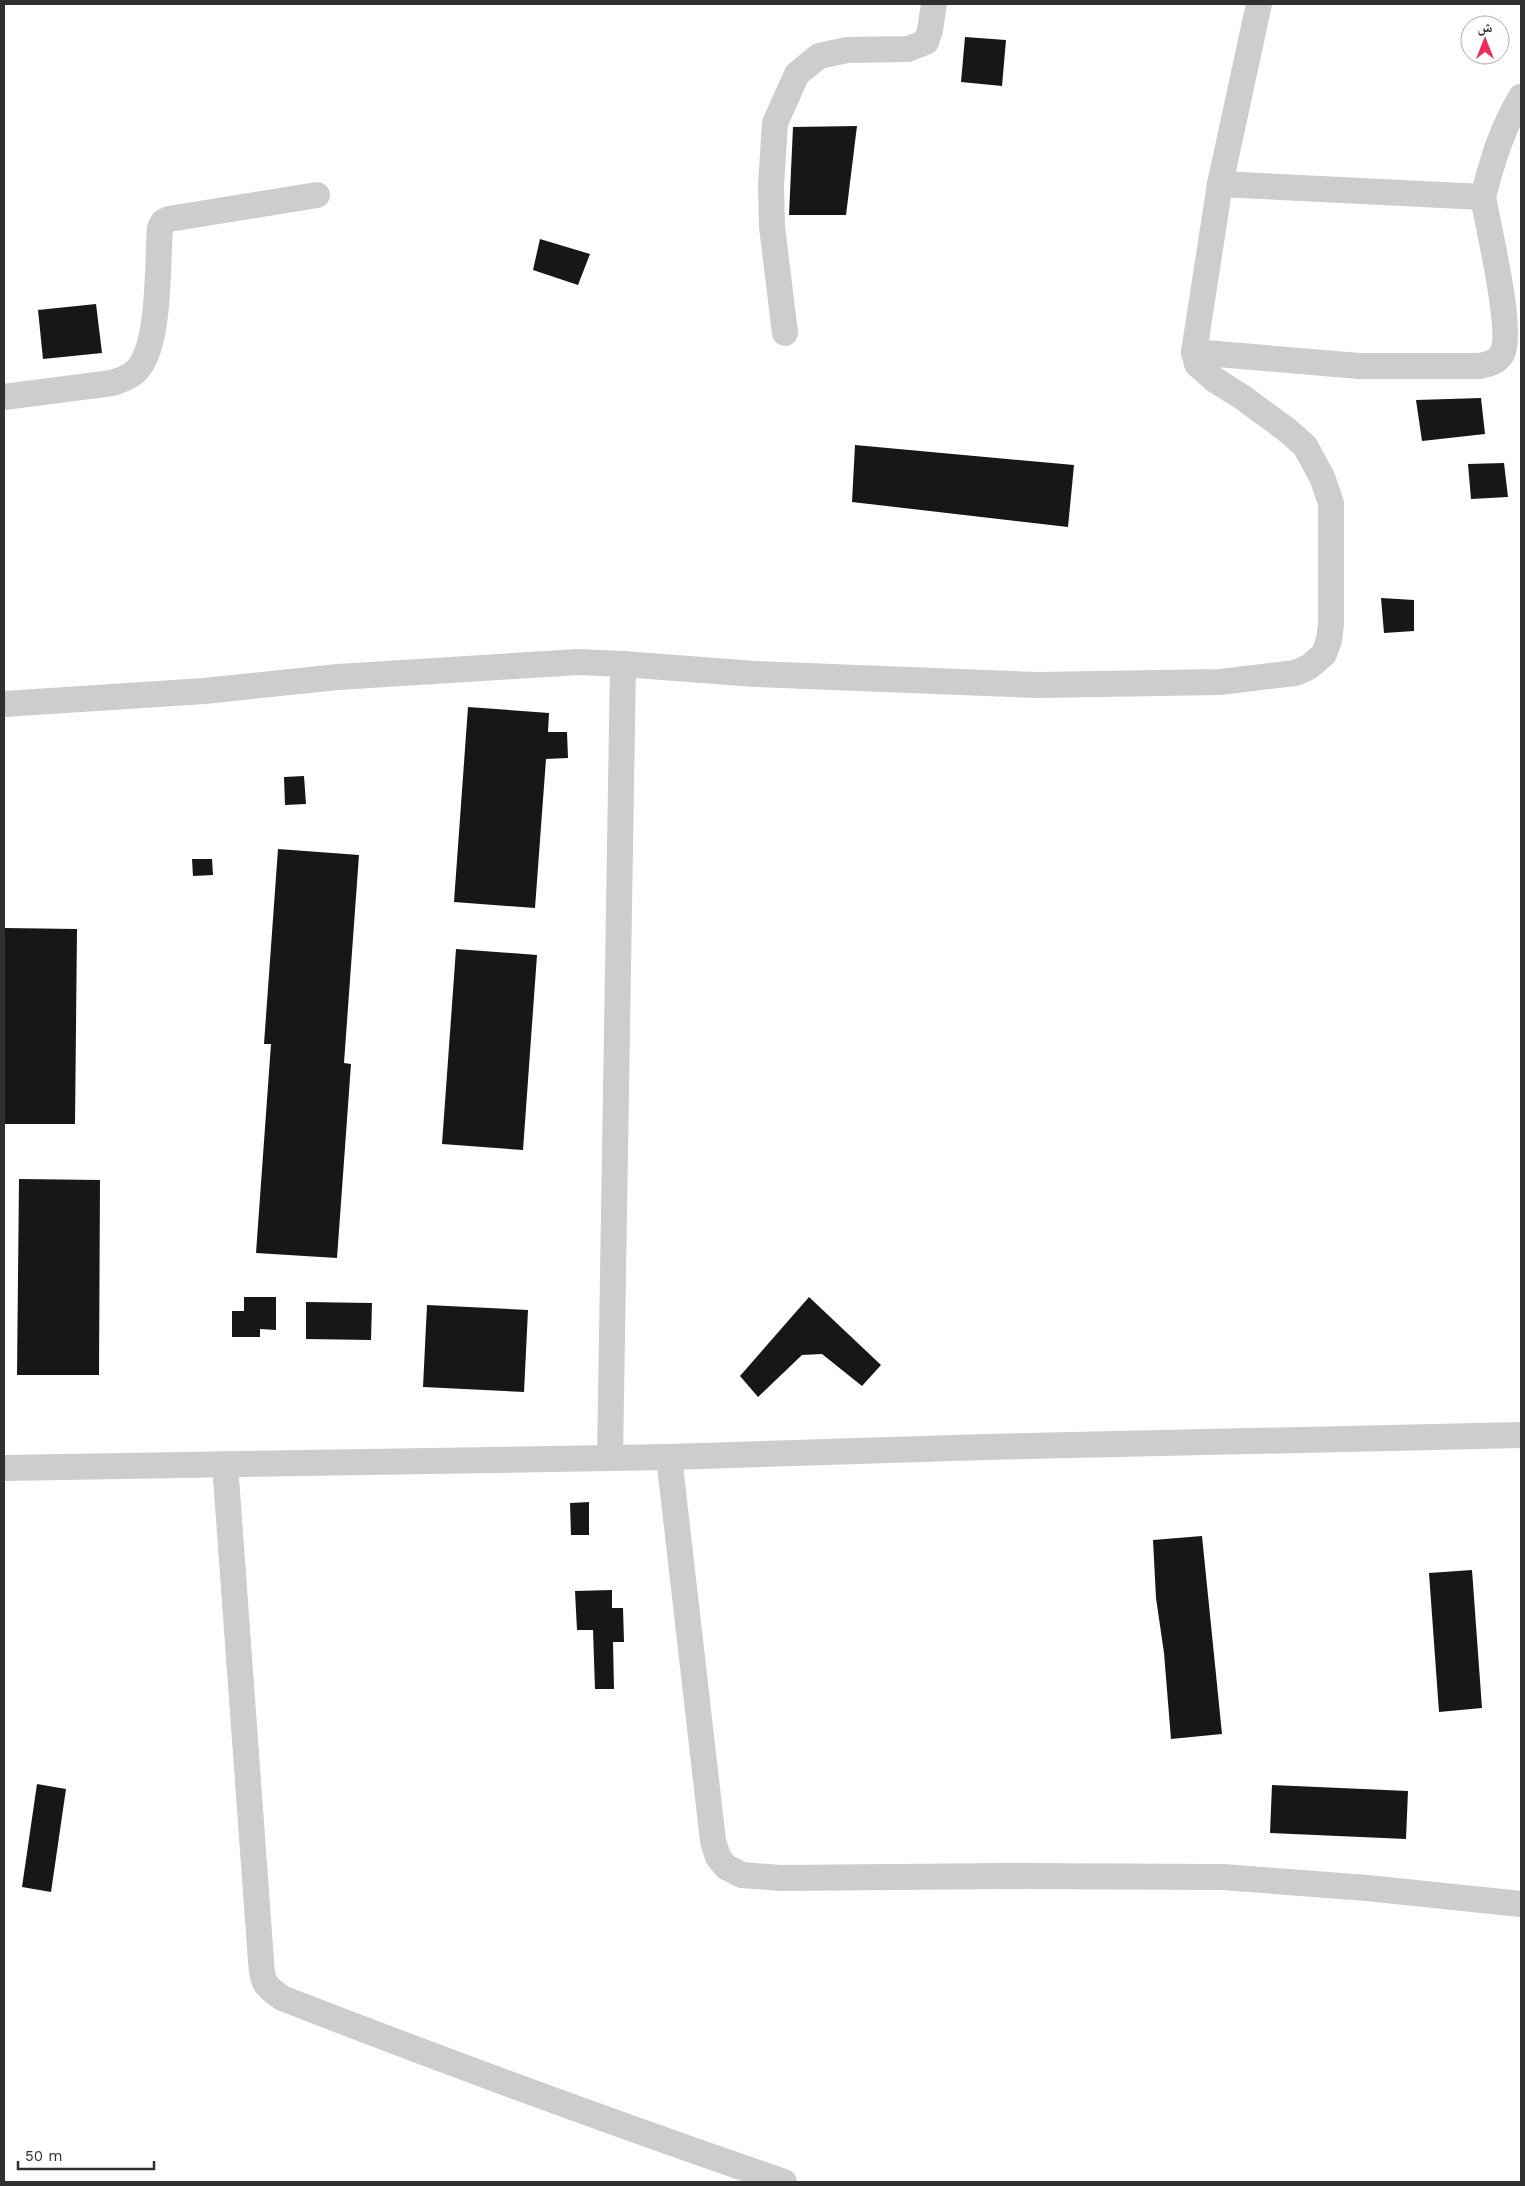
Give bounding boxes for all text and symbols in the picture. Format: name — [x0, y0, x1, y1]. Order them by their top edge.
north arrow — [1460, 15, 1510, 65]
text: ش — [1478, 19, 1493, 36]
scale bar — [18, 2138, 154, 2170]
text: 50 m — [25, 2147, 62, 2165]

